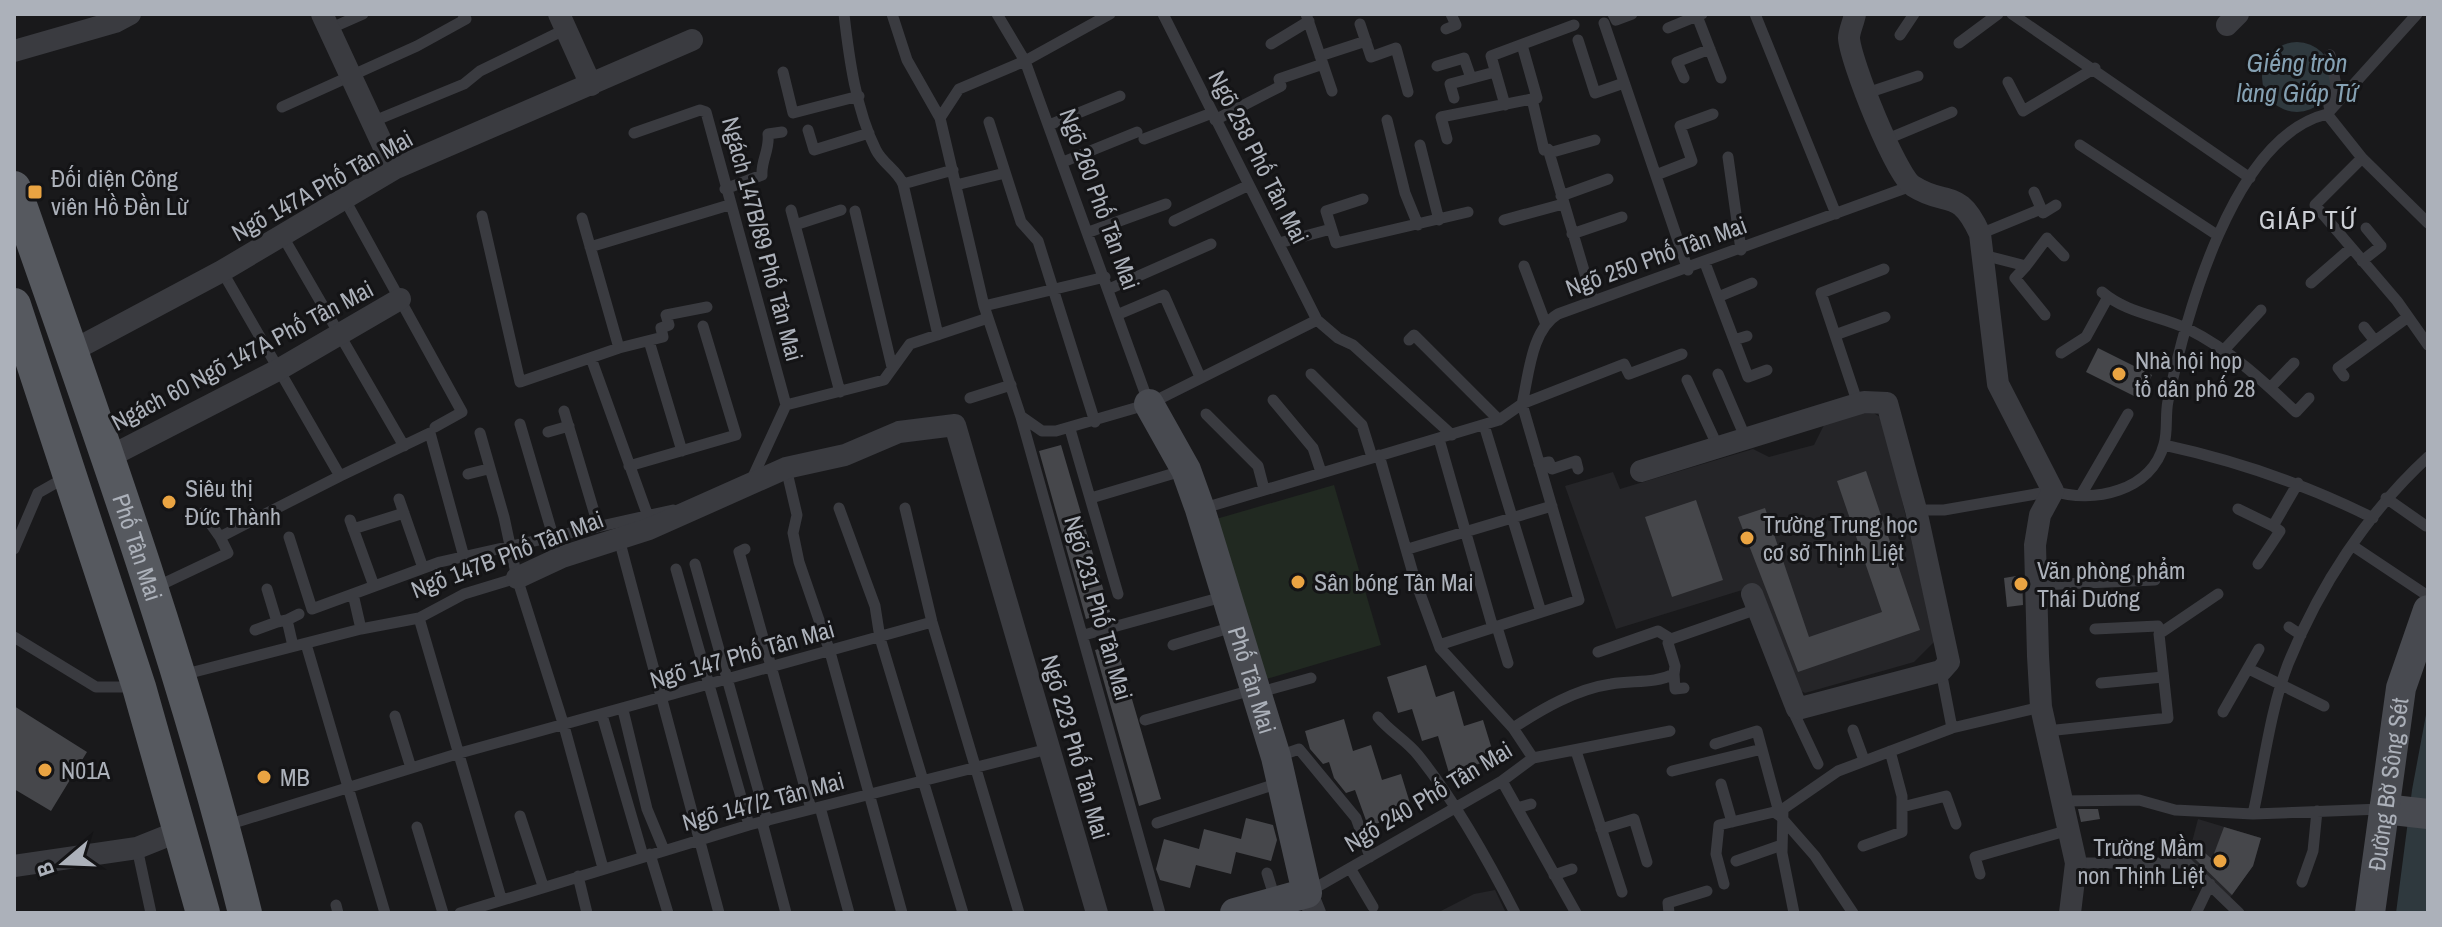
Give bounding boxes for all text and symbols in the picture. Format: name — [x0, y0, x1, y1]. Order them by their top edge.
water label: Giếng tròn làng Giáp Tứ — [2237, 45, 2361, 110]
street label: Ngõ 258 Phố Tân Mai — [1202, 65, 1316, 249]
street label: Ngõ 260 Phố Tân Mai — [1052, 104, 1148, 294]
street label: Ngách 147B/89 Phố Tân Mai — [715, 113, 811, 365]
street label: Ngõ 147A Phố Tân Mai — [226, 122, 418, 248]
place label: Đối diện Công viên Hồ Đền Lừ — [51, 162, 189, 222]
marker: Đối diện Công viên Hồ Đền Lừ — [26, 183, 44, 201]
district label: GIÁP TỨ — [2259, 202, 2357, 237]
street label: Ngõ 250 Phố Tân Mai — [1561, 208, 1751, 304]
street label: Ngách 60 Ngõ 147A Phố Tân Mai — [105, 272, 379, 438]
place label: Nhà hội họp tổ dân phố 28 — [2135, 344, 2255, 404]
marker: Nhà hội họp tổ dân phố 28 — [2110, 365, 2128, 383]
place label: Siêu thị Đức Thành — [185, 472, 281, 532]
street label: Phố Tân Mai — [105, 490, 170, 605]
marker: Siêu thị Đức Thành — [160, 493, 178, 511]
street label: Ngõ 147B Phố Tân Mai — [406, 503, 608, 605]
place label: Trường Trung học cơ sở Thịnh Liệt — [1763, 508, 1918, 568]
street label: Ngõ 231 Phố Tân Mai — [1057, 512, 1141, 704]
marker: Trường Trung học cơ sở Thịnh Liệt — [1738, 529, 1756, 547]
place label: Văn phòng phẩm Thái Dương — [2037, 554, 2185, 614]
place label: Sân bóng Tân Mai — [1314, 566, 1474, 598]
marker: Sân bóng Tân Mai — [1289, 573, 1307, 591]
marker: Văn phòng phẩm Thái Dương — [2012, 575, 2030, 593]
street label: Ngõ 147 Phố Tân Mai — [646, 612, 838, 696]
street label: Phố Tân Mai — [1221, 622, 1284, 738]
street label: Ngõ 223 Phố Tân Mai — [1034, 651, 1118, 843]
street label: Đường Bờ Sông Sét — [2360, 695, 2416, 873]
street label: Ngõ 240 Phố Tân Mai — [1338, 733, 1518, 859]
place label: N01A — [61, 754, 111, 786]
marker: N01A — [36, 761, 54, 779]
place label: MB — [280, 761, 310, 793]
street label: Ngõ 147/2 Tân Mai — [679, 764, 847, 838]
marker: MB — [255, 768, 273, 786]
north arrow — [24, 823, 104, 903]
place label: Trường Mầm non Thịnh Liệt — [2077, 831, 2205, 891]
marker: Trường Mầm non Thịnh Liệt — [2211, 852, 2229, 870]
text: B — [29, 858, 61, 881]

